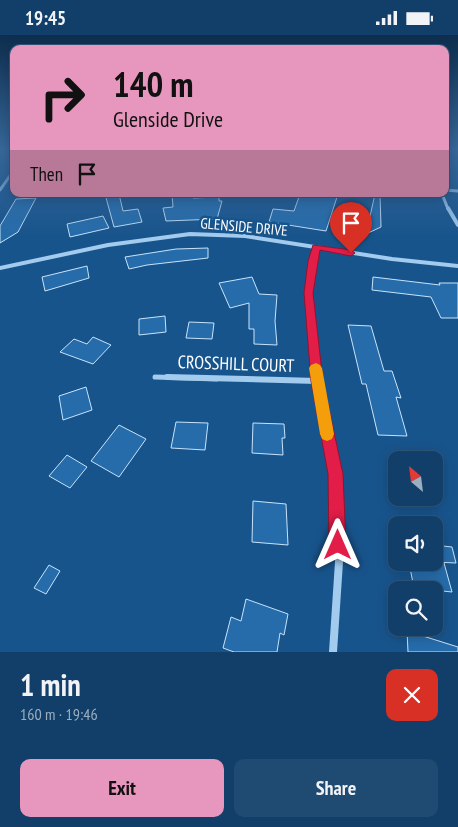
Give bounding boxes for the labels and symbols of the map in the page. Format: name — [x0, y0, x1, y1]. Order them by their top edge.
pin — [330, 202, 372, 253]
street label: GLENSIDE DRIVE — [200, 213, 288, 240]
street label: CROSSHILL COURT — [177, 350, 295, 377]
north arrow — [388, 451, 442, 506]
position arrow — [311, 518, 363, 570]

